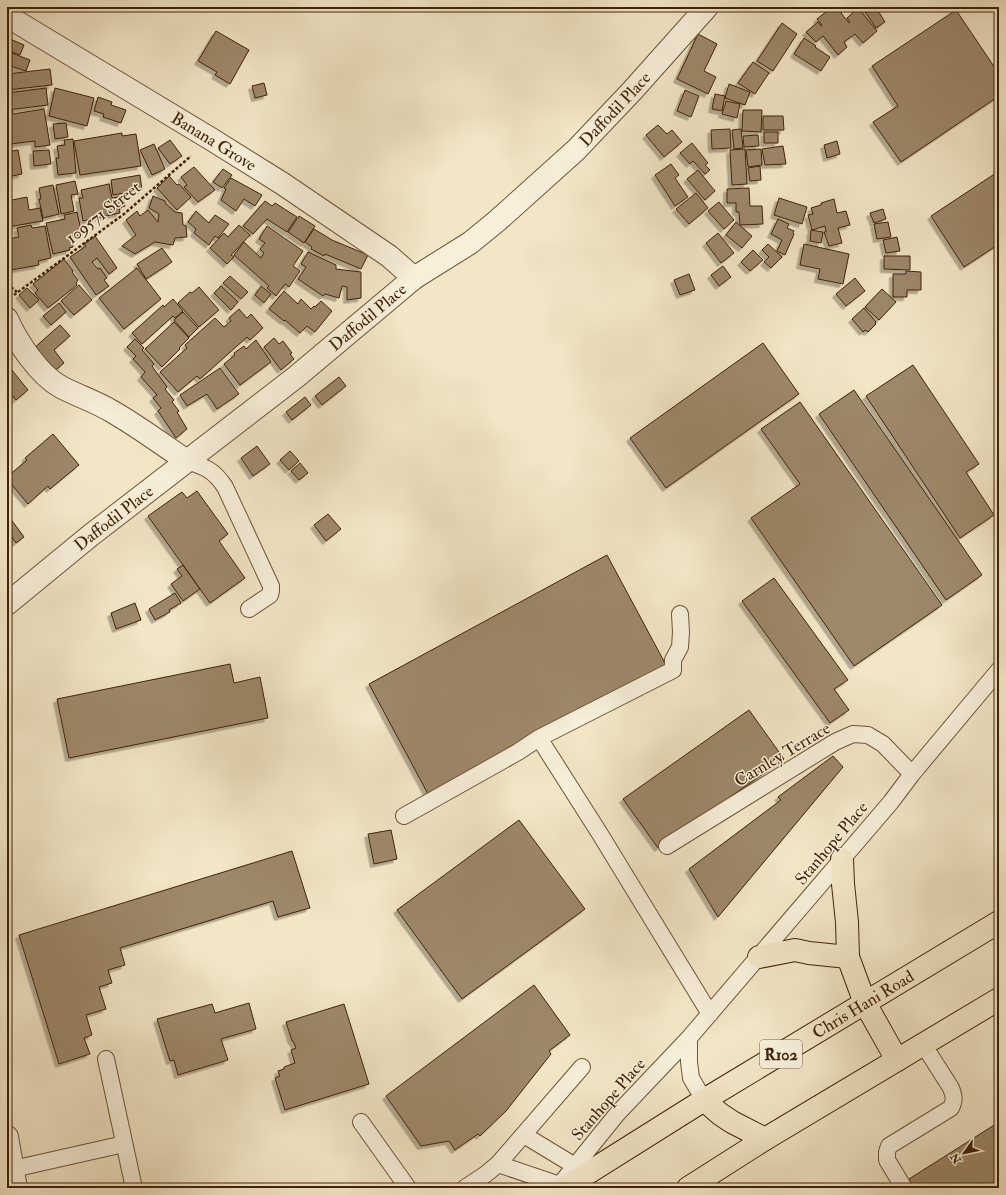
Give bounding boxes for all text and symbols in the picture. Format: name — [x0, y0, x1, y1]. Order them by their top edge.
street label: Daffodil Place — [575, 68, 655, 151]
street label: Banana Grove — [167, 108, 260, 176]
street label: 109571 Street — [62, 176, 145, 248]
street label: Daffodil Place — [325, 279, 411, 356]
street label: Daffodil Place — [70, 481, 158, 556]
street label: Carnley Terrace — [731, 718, 835, 792]
street label: Stanhope Place — [790, 797, 873, 890]
street label: Chris Hani Road — [809, 965, 918, 1043]
road number: R102 — [760, 1040, 802, 1068]
street label: Stanhope Place — [567, 1054, 651, 1145]
north arrow — [944, 1133, 984, 1173]
text: N — [947, 1150, 965, 1167]

